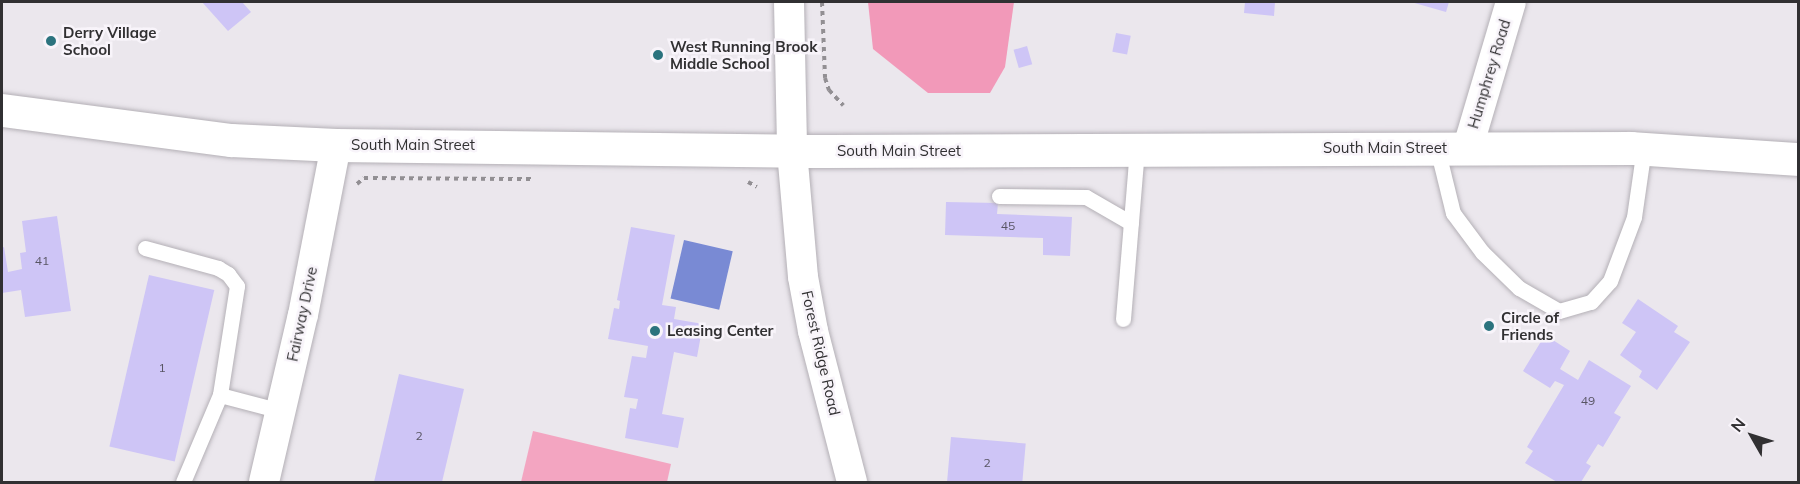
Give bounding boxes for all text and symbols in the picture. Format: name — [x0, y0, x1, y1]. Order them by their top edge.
street label: Humphrey Road — [1464, 17, 1514, 131]
place label: Derry Village School — [63, 23, 157, 58]
marker: Derry Village School — [44, 34, 58, 48]
place label: West Running Brook Middle School — [670, 37, 817, 72]
marker: West Running Brook Middle School — [651, 48, 665, 62]
street label: South Main Street — [351, 136, 475, 154]
street label: South Main Street — [1323, 139, 1447, 157]
street label: South Main Street — [837, 142, 961, 160]
house number: 45 — [1001, 219, 1015, 233]
house number: 41 — [35, 254, 49, 268]
street label: Fairway Drive — [283, 265, 321, 363]
street label: Forest Ridge Road — [798, 289, 844, 417]
place label: Circle of Friends — [1501, 308, 1559, 343]
marker: Circle of Friends — [1482, 319, 1496, 333]
place label: Leasing Center — [667, 322, 773, 340]
marker: Leasing Center — [648, 324, 662, 338]
house number: 1 — [158, 361, 166, 375]
house number: 49 — [1581, 394, 1595, 408]
north arrow — [1722, 406, 1782, 466]
text: N — [1726, 414, 1750, 436]
house number: 2 — [415, 429, 423, 443]
house number: 2 — [983, 456, 991, 470]

